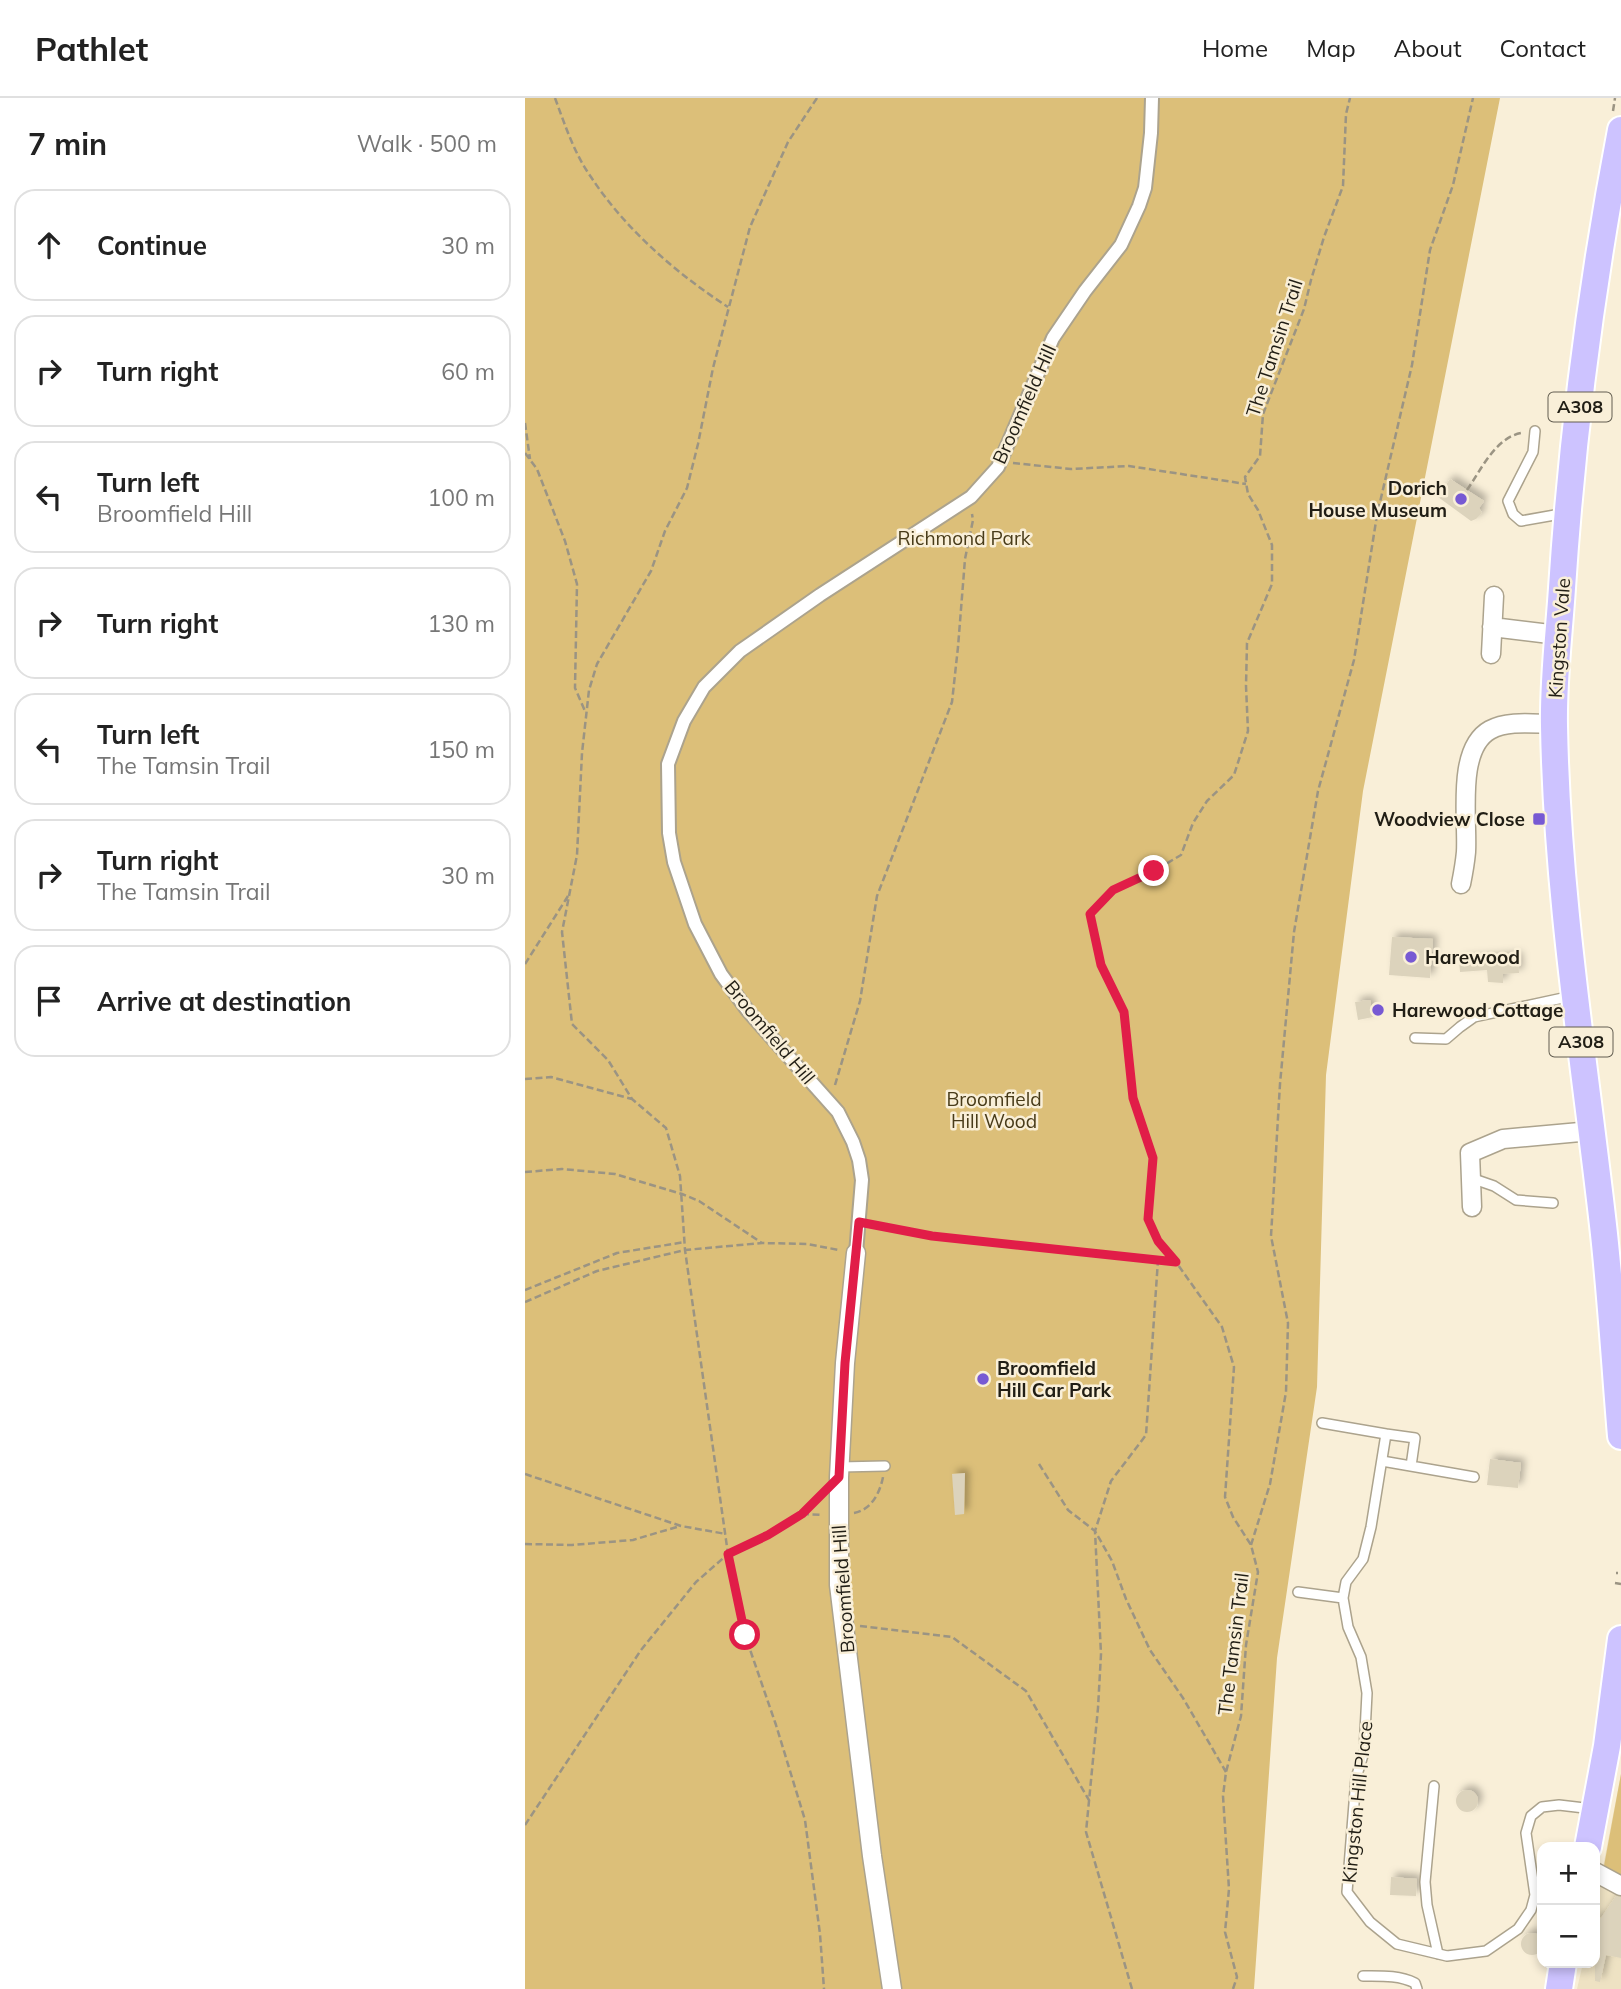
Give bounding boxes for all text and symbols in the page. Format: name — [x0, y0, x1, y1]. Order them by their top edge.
text: Pathlet — [35, 28, 148, 69]
text: Home — [1202, 33, 1268, 63]
text: Map — [1306, 33, 1356, 63]
text: About — [1394, 33, 1462, 63]
text: Contact — [1500, 33, 1586, 63]
text: 7 min — [28, 125, 107, 163]
text: Walk · 500 m — [357, 129, 497, 158]
icon: ahead — [30, 226, 68, 264]
text: Continue — [97, 229, 207, 262]
text: 30 m — [441, 231, 495, 260]
street label: The Tamsin Trail — [1240, 276, 1308, 420]
street label: Broomfield Hill — [987, 341, 1061, 467]
icon: right — [30, 352, 68, 390]
text: Turn right — [97, 355, 218, 388]
text: 60 m — [441, 357, 495, 386]
road number: A308 — [1549, 393, 1611, 422]
text: Turn left — [97, 466, 199, 499]
place label: Dorich House Museum — [1308, 476, 1447, 522]
icon: left — [30, 478, 68, 516]
text: 100 m — [427, 483, 495, 512]
marker: Dorich House Museum — [1453, 491, 1469, 507]
text: Broomfield Hill — [97, 499, 252, 528]
park label: Richmond Park — [897, 526, 1031, 550]
street label: Kingston Vale — [1543, 577, 1575, 699]
icon: right — [30, 604, 68, 642]
text: Turn right — [97, 607, 218, 640]
text: 130 m — [427, 609, 495, 638]
text: Turn left — [97, 718, 199, 751]
icon: left — [30, 730, 68, 768]
text: 150 m — [427, 735, 495, 764]
text: The Tamsin Trail — [97, 751, 271, 780]
place label: Woodview Close — [1374, 807, 1525, 831]
marker: Woodview Close — [1531, 811, 1547, 827]
text: Turn right — [97, 844, 218, 877]
route end — [1138, 855, 1169, 886]
icon: right — [30, 856, 68, 894]
text: 30 m — [441, 861, 495, 890]
text: The Tamsin Trail — [97, 877, 271, 906]
place label: Harewood — [1425, 945, 1520, 969]
marker: Harewood — [1403, 949, 1419, 965]
street label: Broomfield Hill — [720, 975, 820, 1089]
icon: arrive — [30, 982, 68, 1020]
text: Arrive at destination — [97, 985, 352, 1018]
place label: Harewood Cottage — [1392, 998, 1564, 1022]
marker: Harewood Cottage — [1370, 1002, 1386, 1018]
road number: A308 — [1549, 1028, 1613, 1057]
park label: Broomfield Hill Wood — [946, 1087, 1042, 1133]
place label: Broomfield Hill Car Park — [997, 1356, 1111, 1402]
marker: Broomfield Hill Car Park — [975, 1371, 991, 1387]
street label: Broomfield Hill — [827, 1524, 859, 1654]
street label: The Tamsin Trail — [1212, 1571, 1254, 1717]
route start — [729, 1619, 760, 1650]
street label: Kingston Hill Place — [1337, 1720, 1377, 1884]
map controls — [1537, 1842, 1600, 1968]
button: + — [1537, 1842, 1600, 1905]
button: − — [1537, 1905, 1600, 1968]

